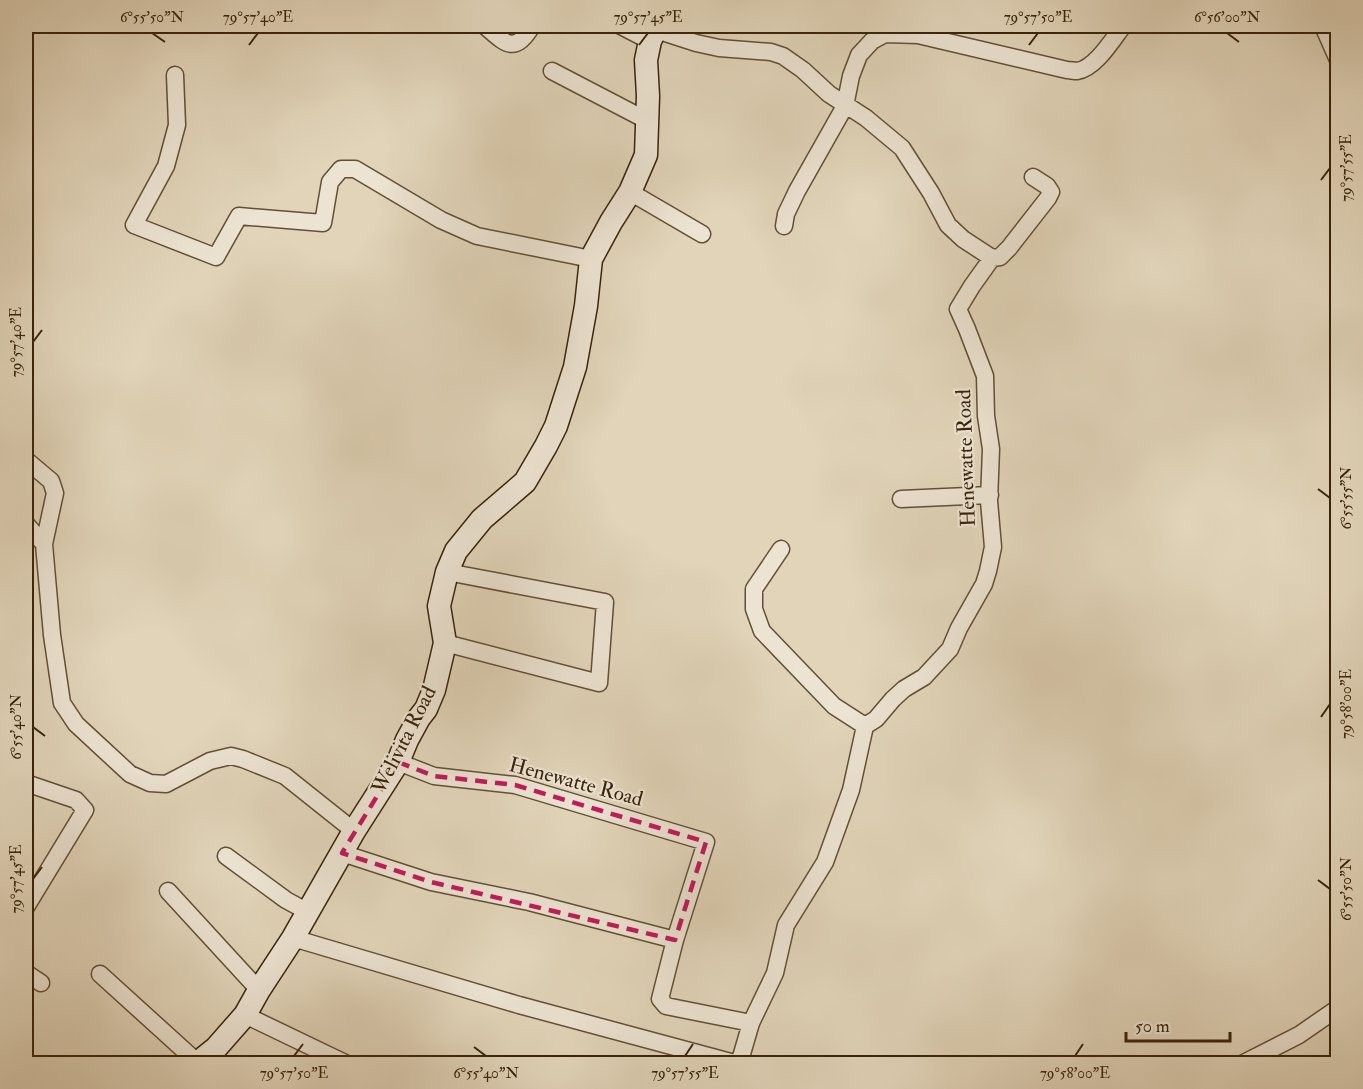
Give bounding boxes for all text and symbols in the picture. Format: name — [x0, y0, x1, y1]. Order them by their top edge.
text: 6°55'50"N — [120, 8, 185, 27]
text: 79°57'40"E — [223, 8, 293, 27]
text: 79°57'45"E — [613, 8, 683, 27]
text: 79°57'50"E — [1004, 8, 1073, 27]
text: 6°56'00"N — [1194, 8, 1261, 27]
text: 79°57'55"E — [1337, 134, 1356, 202]
text: 79°57'40"E — [7, 307, 26, 377]
street label: Henewatte Road — [950, 388, 982, 527]
text: 6°55'55"N — [1337, 466, 1356, 530]
text: 79°58'00"E — [1337, 669, 1356, 739]
street label: Welivita Road — [365, 681, 443, 799]
text: 6°55'40"N — [7, 694, 26, 760]
street label: Henewatte Road — [506, 751, 647, 813]
text: 79°57'45"E — [7, 844, 26, 914]
text: 6°55'50"N — [1337, 856, 1356, 921]
scale bar — [1126, 1005, 1230, 1043]
text: 50 m — [1135, 1015, 1170, 1038]
text: 79°57'50"E — [260, 1064, 329, 1083]
text: 6°55'40"N — [453, 1064, 519, 1083]
text: 79°57'55"E — [651, 1064, 719, 1083]
text: 79°58'00"E — [1040, 1064, 1110, 1083]

